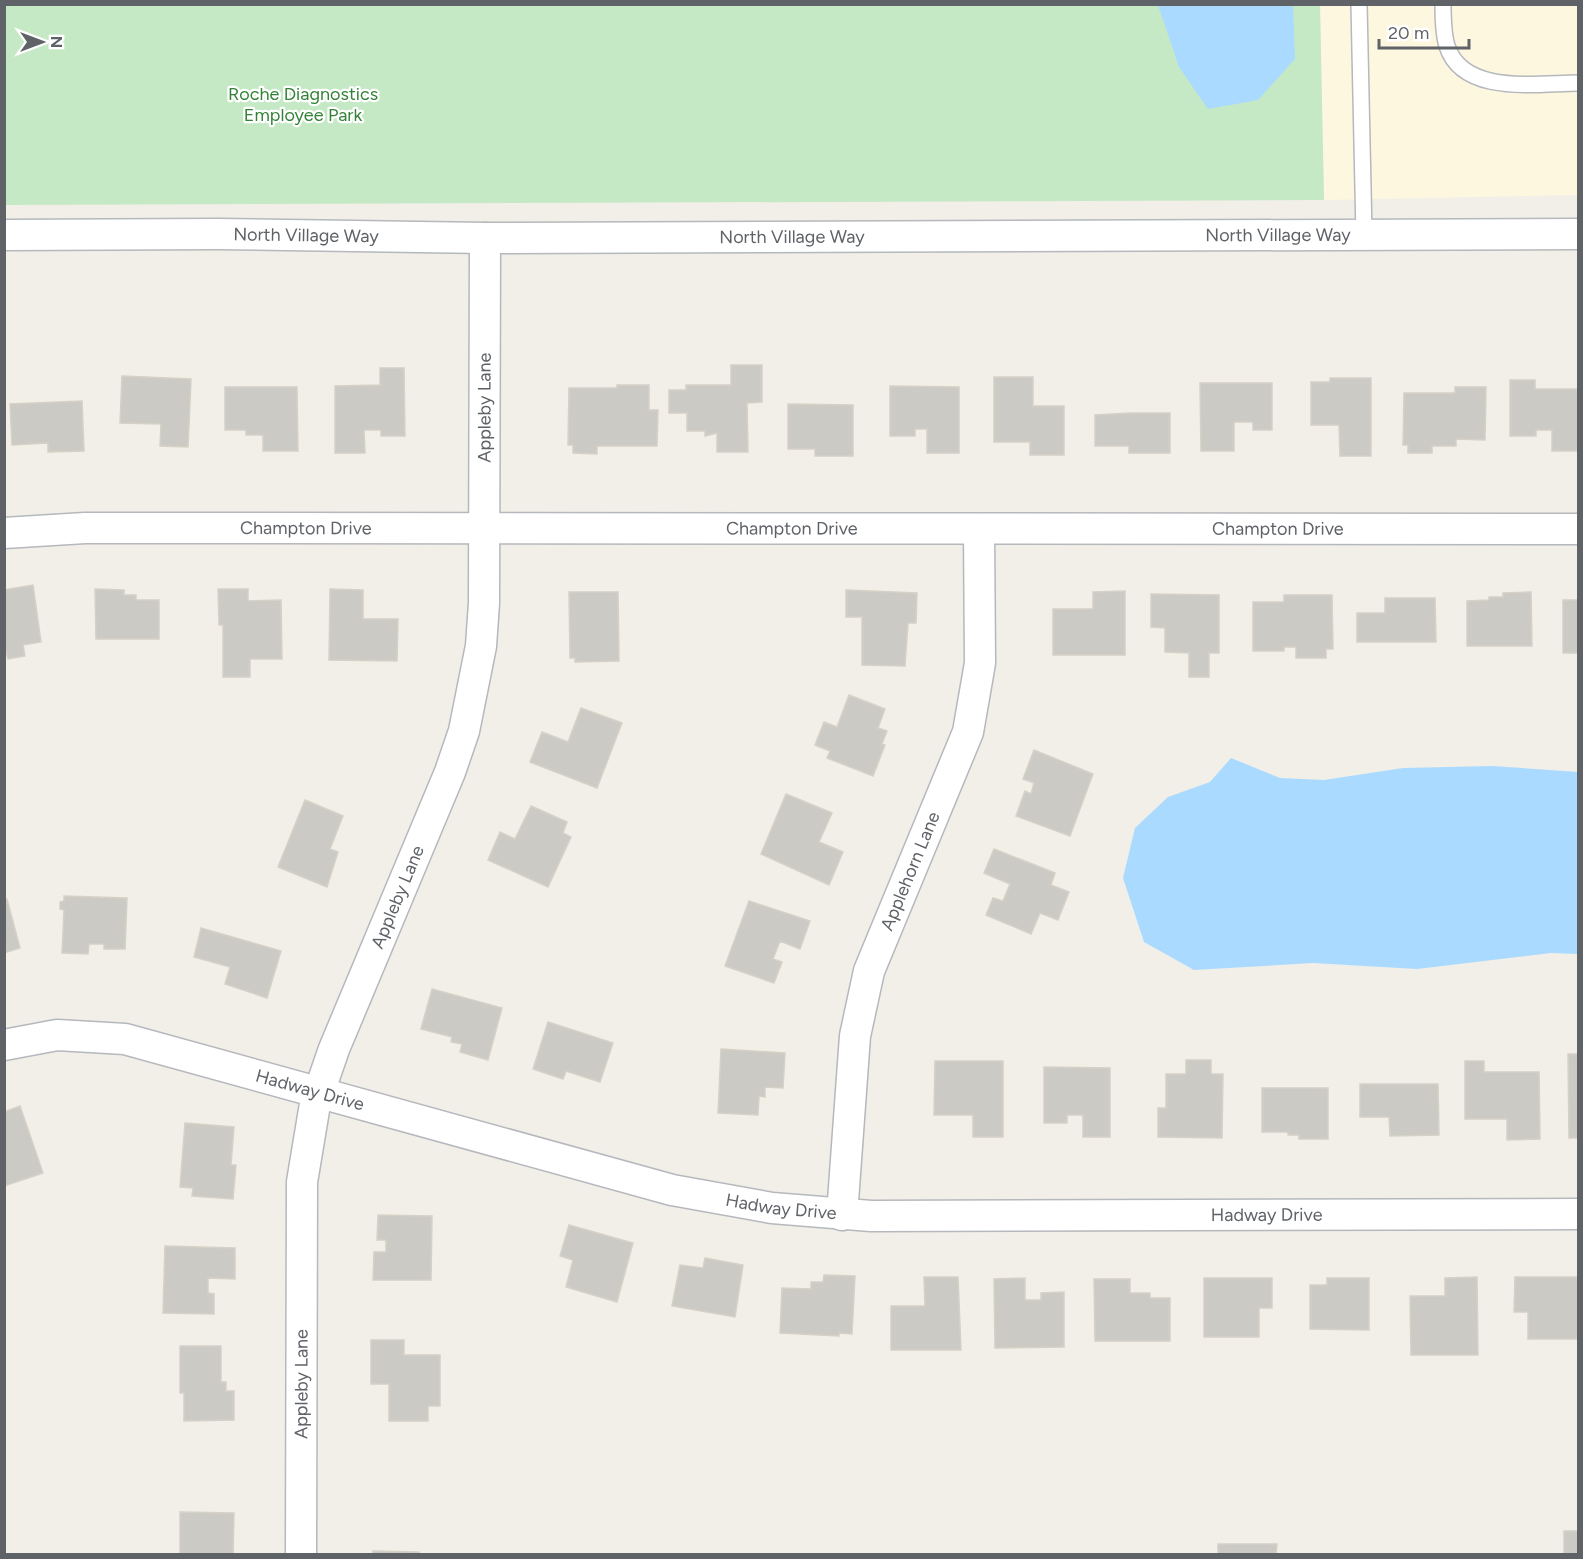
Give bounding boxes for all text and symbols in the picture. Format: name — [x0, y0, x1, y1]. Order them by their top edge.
north arrow — [12, 12, 72, 72]
scale bar — [1379, 12, 1469, 50]
text: 20 m — [1388, 22, 1429, 44]
text: N — [47, 36, 66, 48]
park label: Roche Diagnostics Employee Park — [228, 83, 378, 126]
street label: North Village Way — [233, 223, 379, 247]
street label: North Village Way — [1205, 224, 1351, 246]
street label: North Village Way — [719, 226, 865, 248]
street label: Appleby Lane — [473, 353, 496, 463]
street label: Champton Drive — [240, 517, 372, 539]
street label: Champton Drive — [726, 517, 858, 540]
street label: Champton Drive — [1212, 518, 1344, 540]
street label: Applehorn Lane — [876, 808, 945, 934]
street label: Appleby Lane — [366, 842, 429, 952]
street label: Hadway Drive — [253, 1065, 367, 1116]
street label: Hadway Drive — [724, 1189, 838, 1224]
street label: Hadway Drive — [1211, 1204, 1323, 1226]
street label: Appleby Lane — [290, 1329, 313, 1439]

